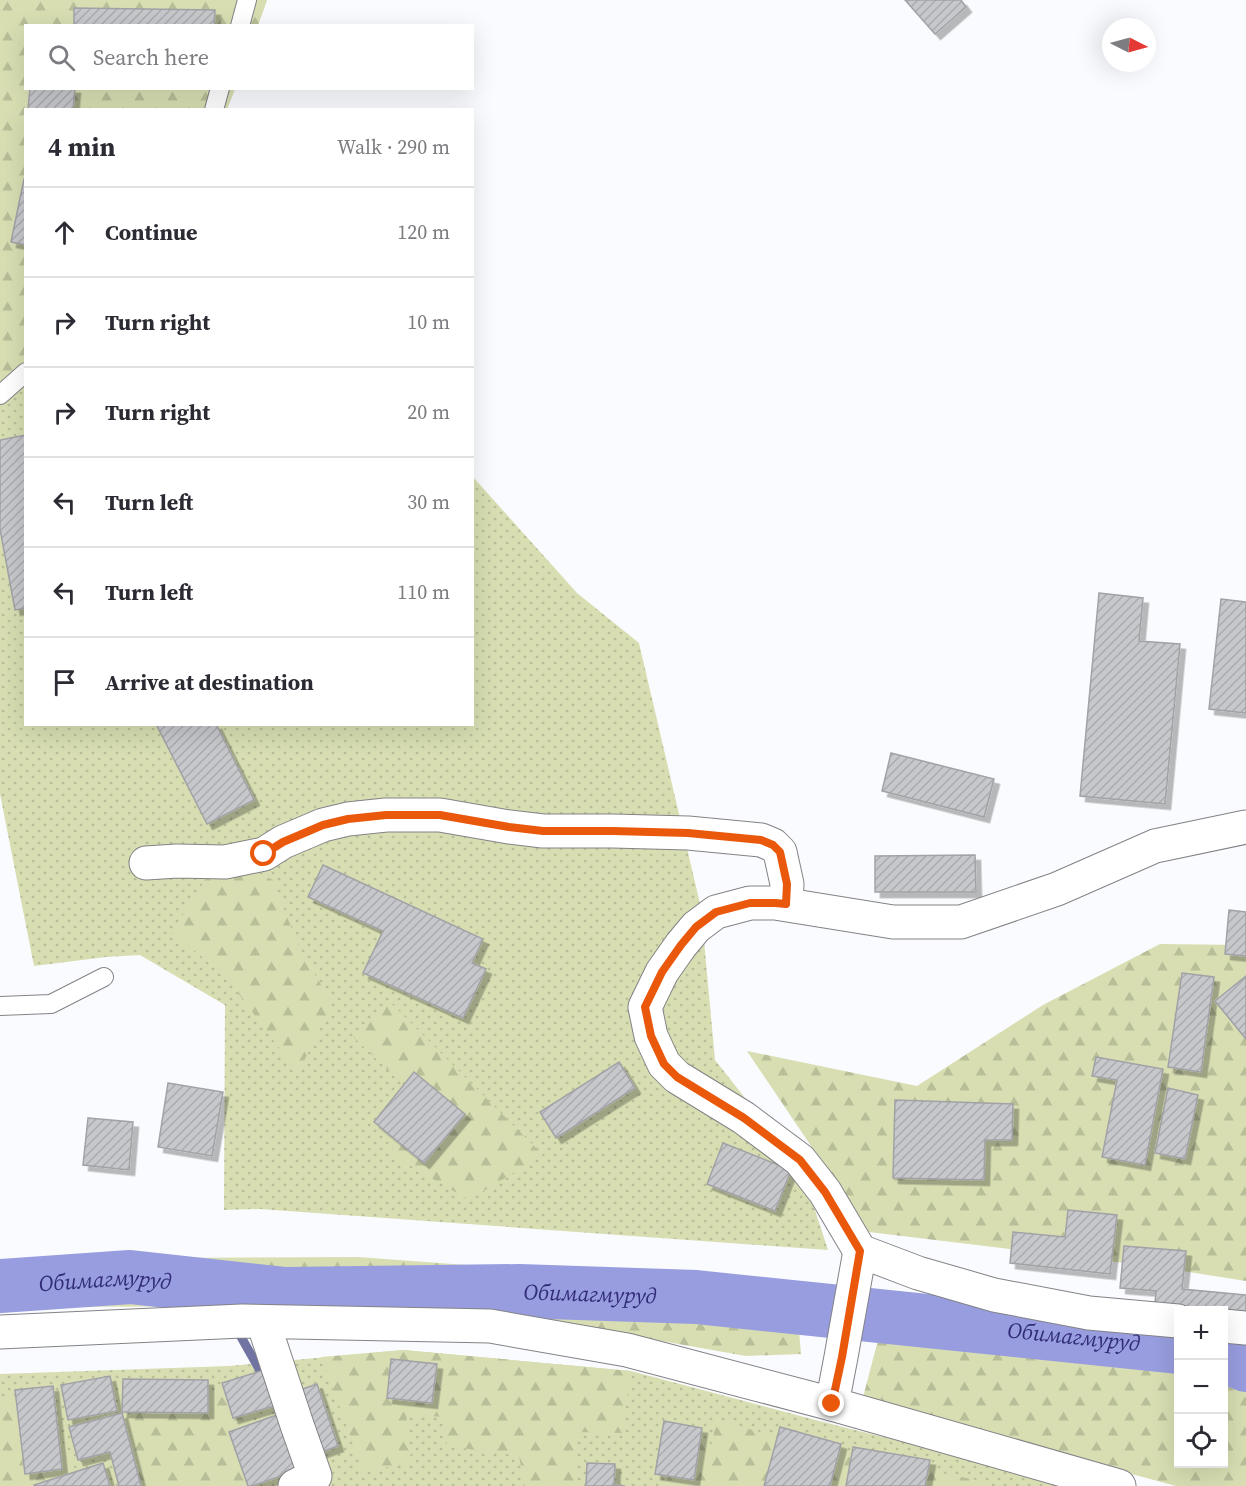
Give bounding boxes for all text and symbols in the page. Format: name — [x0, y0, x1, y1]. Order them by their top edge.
north arrow — [1102, 18, 1156, 72]
search box — [24, 24, 474, 90]
icon: search — [45, 41, 78, 74]
text: Search here — [93, 42, 209, 72]
text: 4 min — [48, 129, 115, 165]
text: Walk · 290 m — [337, 133, 450, 161]
icon: ahead — [48, 216, 81, 249]
text: Continue — [105, 217, 198, 247]
text: 120 m — [397, 218, 450, 246]
icon: right — [48, 306, 81, 339]
text: Turn right — [105, 307, 210, 337]
text: 10 m — [407, 308, 450, 336]
icon: right — [48, 396, 81, 429]
text: Turn right — [105, 397, 210, 427]
text: 20 m — [407, 398, 450, 426]
icon: left — [48, 486, 81, 519]
text: Turn left — [105, 487, 193, 517]
text: 30 m — [407, 488, 450, 516]
icon: left — [48, 576, 81, 609]
text: Turn left — [105, 577, 193, 607]
text: 110 m — [397, 578, 450, 606]
icon: arrive — [48, 666, 81, 699]
text: Arrive at destination — [105, 667, 314, 697]
route start — [250, 840, 276, 866]
water label: Обимагмуруд — [38, 1262, 173, 1298]
water label: Обимагмуруд — [523, 1276, 657, 1311]
map controls — [1174, 1306, 1228, 1468]
button: + — [1174, 1306, 1228, 1360]
water label: Обимагмуруд — [1006, 1314, 1142, 1358]
button: − — [1174, 1360, 1228, 1414]
route end — [818, 1390, 844, 1416]
button: locate — [1174, 1414, 1228, 1468]

